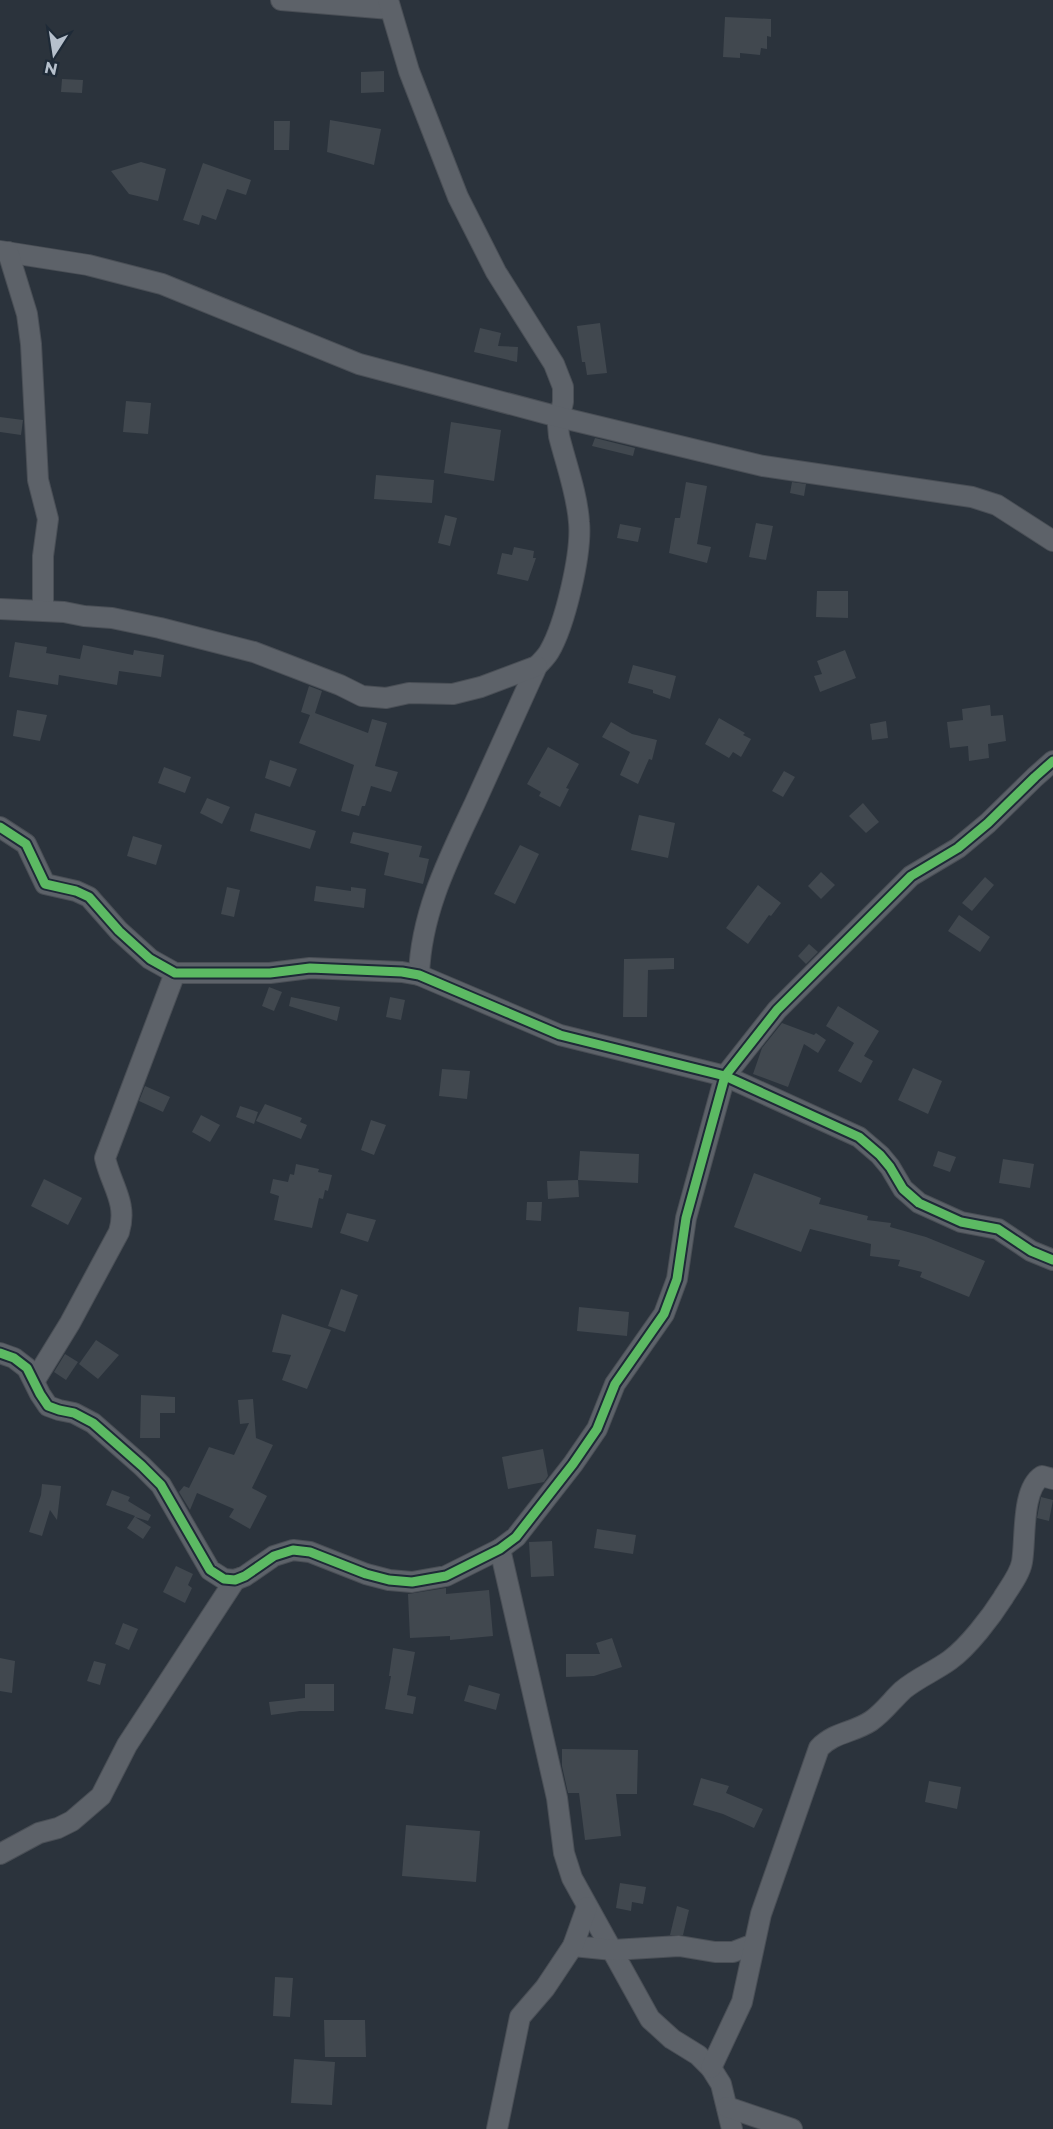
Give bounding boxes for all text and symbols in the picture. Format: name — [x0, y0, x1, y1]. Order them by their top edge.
north arrow — [24, 24, 84, 84]
text: N — [43, 58, 59, 79]

